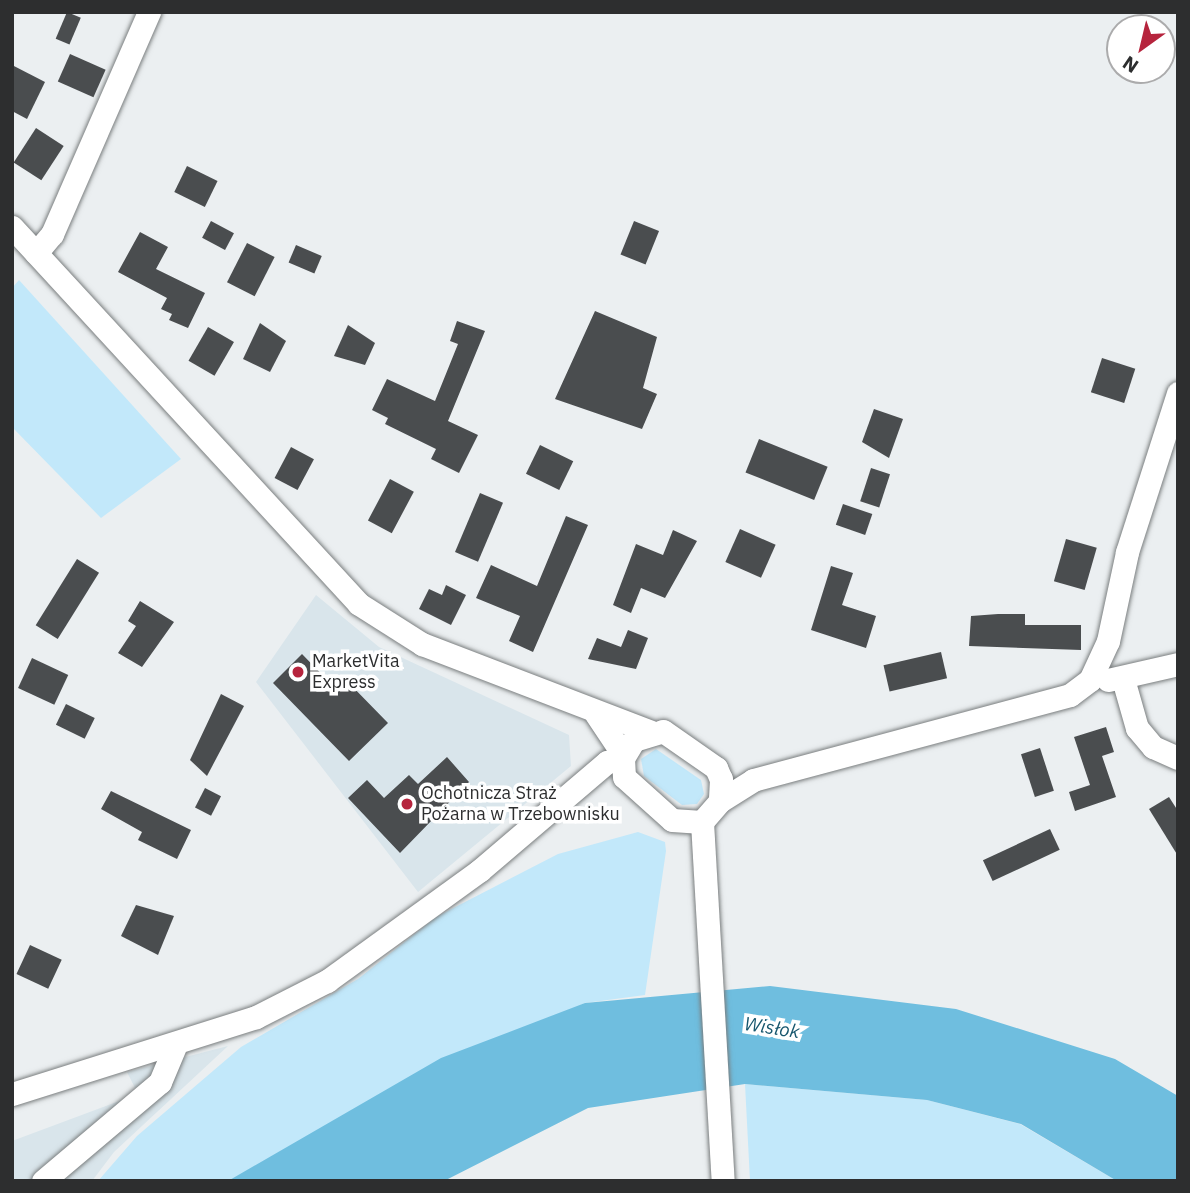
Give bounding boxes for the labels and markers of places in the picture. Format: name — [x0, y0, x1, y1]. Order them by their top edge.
place label: MarketVita Express — [312, 651, 400, 694]
marker: MarketVita Express — [290, 664, 306, 680]
place label: Ochotnicza Straż Pożarna w Trzebownisku — [421, 783, 620, 826]
marker: Ochotnicza Straż Pożarna w Trzebownisku — [399, 796, 415, 812]

